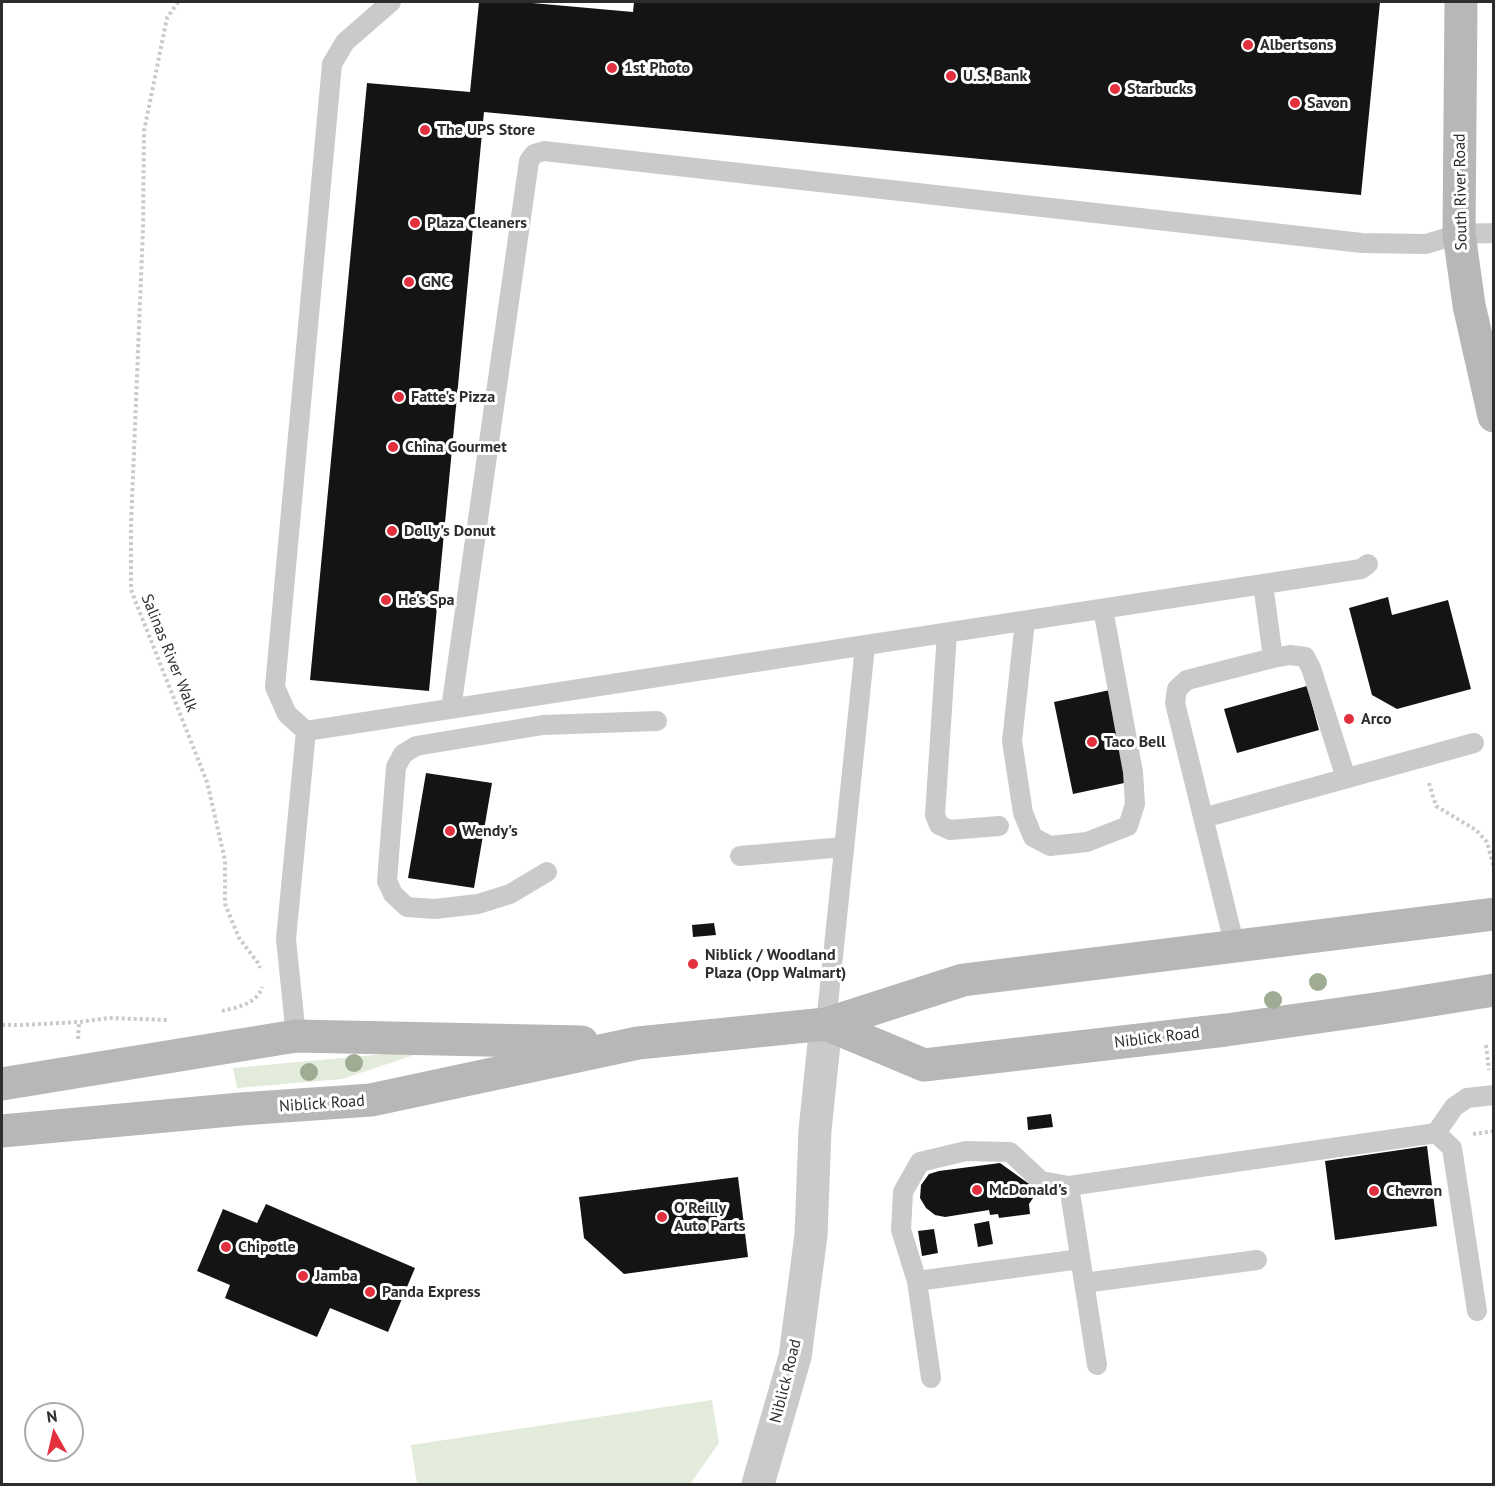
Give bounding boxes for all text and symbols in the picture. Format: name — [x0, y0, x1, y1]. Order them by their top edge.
place label: Albertsons — [1260, 35, 1334, 55]
marker: Albertsons — [1241, 38, 1255, 52]
place label: 1st Photo — [624, 58, 690, 78]
marker: 1st Photo — [605, 61, 619, 75]
place label: U.S. Bank — [963, 66, 1027, 86]
marker: U.S. Bank — [944, 69, 958, 83]
place label: Starbucks — [1127, 79, 1193, 99]
marker: Starbucks — [1108, 82, 1122, 96]
place label: Savon — [1307, 93, 1348, 113]
marker: Savon — [1288, 96, 1302, 110]
place label: The UPS Store — [437, 120, 535, 140]
marker: The UPS Store — [418, 123, 432, 137]
street label: South River Road — [1450, 133, 1472, 251]
place label: Plaza Cleaners — [427, 213, 527, 233]
marker: Plaza Cleaners — [408, 216, 422, 230]
place label: GNC — [421, 272, 450, 292]
marker: GNC — [402, 275, 416, 289]
place label: Fatte's Pizza — [411, 387, 495, 407]
marker: Fatte's Pizza — [392, 390, 406, 404]
place label: China Gourmet — [405, 437, 507, 457]
marker: China Gourmet — [386, 440, 400, 454]
place label: Dolly's Donut — [404, 521, 496, 541]
marker: Dolly's Donut — [385, 524, 399, 538]
place label: He's Spa — [398, 590, 454, 610]
street label: Salinas River Walk — [137, 591, 201, 715]
marker: He's Spa — [379, 593, 393, 607]
place label: Arco — [1361, 709, 1392, 729]
marker: Arco — [1342, 712, 1356, 726]
place label: Taco Bell — [1104, 732, 1166, 752]
marker: Taco Bell — [1085, 735, 1099, 749]
place label: Wendy's — [462, 821, 518, 841]
marker: Wendy's — [443, 824, 457, 838]
place label: Niblick / Woodland Plaza (Opp Walmart) — [705, 945, 846, 983]
marker: Niblick / Woodland Plaza (Opp Walmart) — [686, 957, 700, 971]
street label: Niblick Road — [1113, 1023, 1201, 1053]
street label: Niblick Road — [279, 1091, 365, 1117]
place label: McDonald's — [989, 1180, 1067, 1200]
place label: Chevron — [1386, 1181, 1442, 1201]
marker: McDonald's — [970, 1183, 984, 1197]
marker: Chevron — [1367, 1184, 1381, 1198]
place label: O'Reilly Auto Parts — [674, 1198, 745, 1236]
marker: O'Reilly Auto Parts — [655, 1210, 669, 1224]
place label: Chipotle — [238, 1237, 296, 1257]
marker: Chipotle — [219, 1240, 233, 1254]
place label: Jamba — [315, 1266, 358, 1286]
marker: Jamba — [296, 1269, 310, 1283]
place label: Panda Express — [382, 1282, 481, 1302]
marker: Panda Express — [363, 1285, 377, 1299]
street label: Niblick Road — [766, 1337, 806, 1425]
north arrow — [24, 1402, 84, 1462]
text: N — [45, 1406, 58, 1427]

